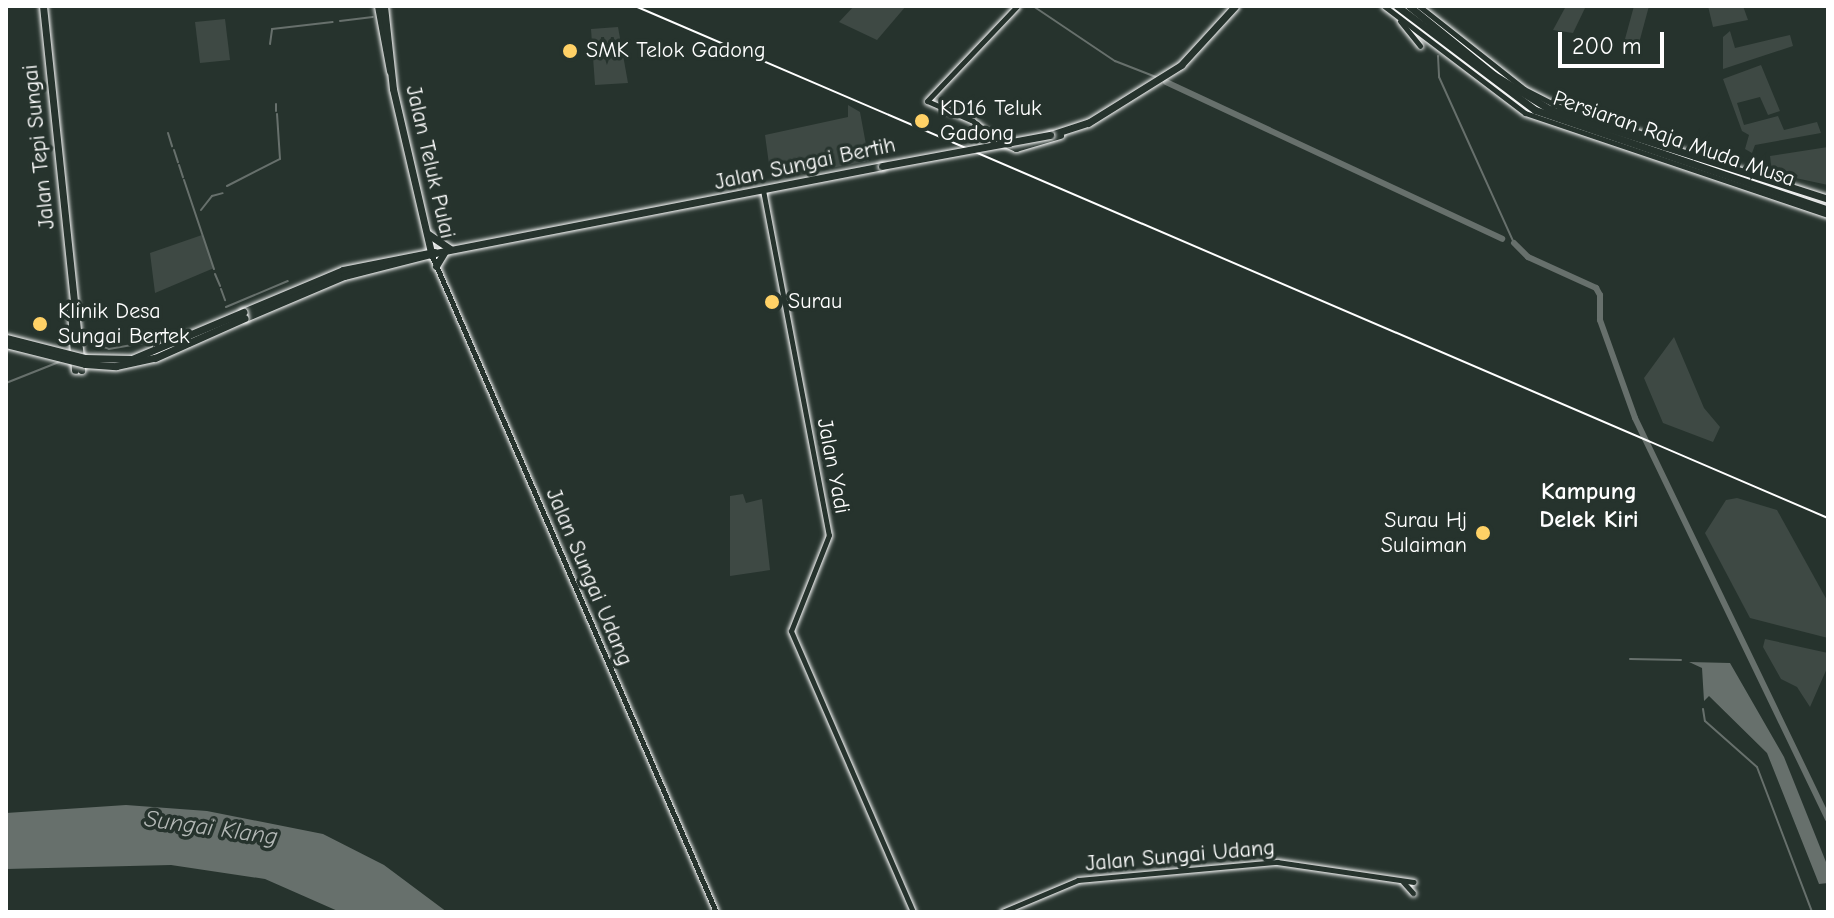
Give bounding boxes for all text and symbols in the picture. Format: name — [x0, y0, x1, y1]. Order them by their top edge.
scale bar — [1562, 16, 1668, 66]
text: 200 m — [1572, 32, 1642, 60]
place label: SMK Telok Gadong — [586, 38, 766, 64]
marker: SMK Telok Gadong — [561, 42, 579, 60]
street label: Jalan Tepi Sungai — [17, 63, 61, 231]
street label: Jalan Teluk Pulai — [400, 83, 460, 241]
street label: Persiaran Raja Muda Musa — [1550, 85, 1798, 193]
place label: KD16 Teluk Gadong — [940, 95, 1042, 146]
marker: KD16 Teluk Gadong — [911, 110, 933, 132]
street label: Jalan Sungai Bertih — [712, 132, 898, 196]
place label: Surau — [788, 289, 842, 315]
marker: Surau — [763, 293, 781, 311]
place label: Klinik Desa Sungai Bertek — [58, 298, 190, 350]
marker: Klinik Desa Sungai Bertek — [29, 313, 51, 335]
street label: Jalan Yadi — [811, 416, 855, 516]
district label: Kampung Delek Kiri — [1539, 478, 1639, 534]
street label: Jalan Sungai Udang — [540, 484, 638, 670]
place label: Surau Hj Sulaiman — [1381, 507, 1467, 558]
marker: Surau Hj Sulaiman — [1474, 524, 1492, 542]
water label: Sungai Klang — [143, 804, 279, 852]
street label: Jalan Sungai Udang — [1084, 835, 1276, 877]

